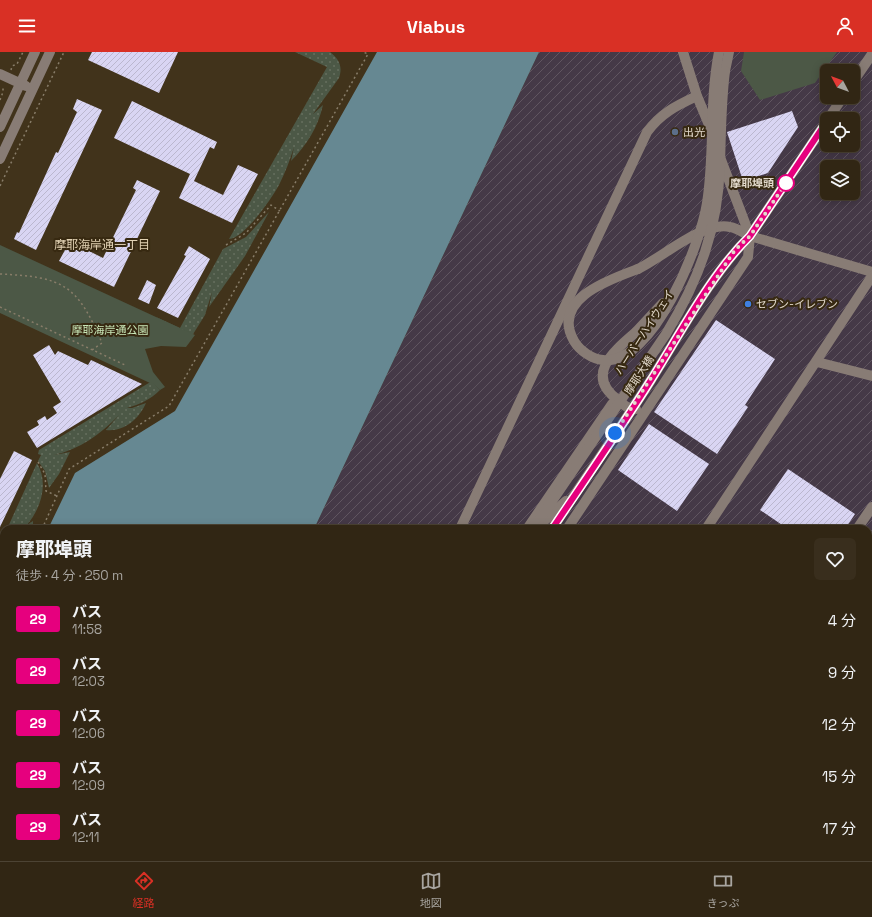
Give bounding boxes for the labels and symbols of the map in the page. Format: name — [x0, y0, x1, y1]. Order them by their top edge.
north arrow — [820, 64, 860, 104]
place label: 出光 — [683, 125, 705, 139]
marker: 出光 — [670, 127, 680, 137]
marker: 摩耶埠頭 — [777, 174, 795, 192]
place label: 摩耶埠頭 — [730, 176, 774, 190]
district label: 摩耶海岸通一丁目 — [54, 237, 150, 253]
street label: ハーバーハイウェイ — [611, 287, 677, 377]
place label: セブン-イレブン — [756, 297, 838, 311]
marker: セブン-イレブン — [743, 299, 753, 309]
park label: 摩耶海岸通公園 — [72, 323, 149, 337]
street label: 摩耶大橋 — [621, 353, 657, 397]
your location — [605, 423, 625, 443]

